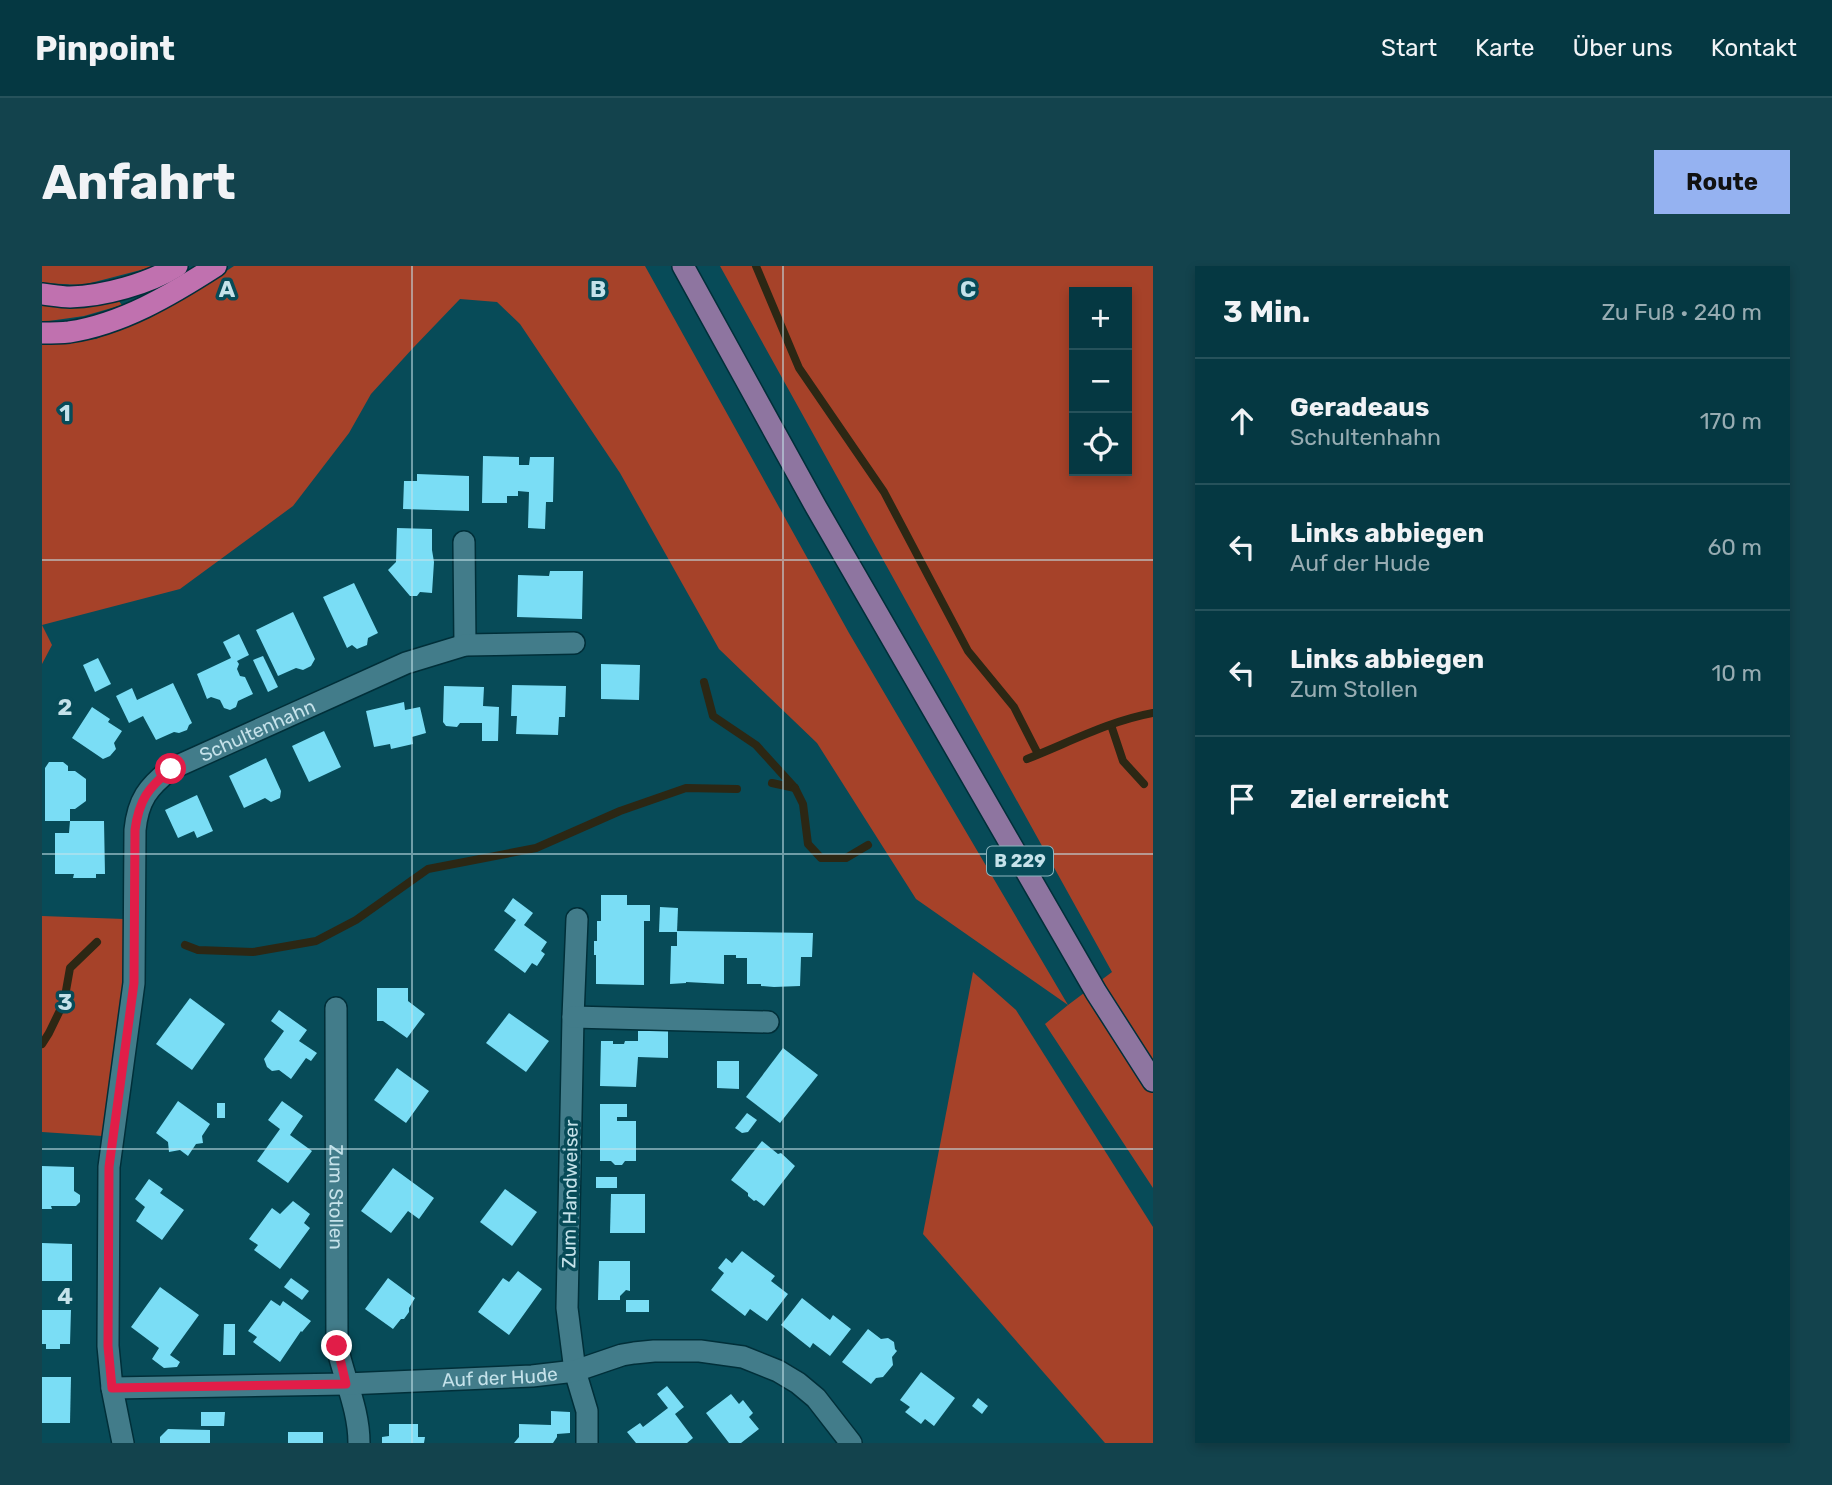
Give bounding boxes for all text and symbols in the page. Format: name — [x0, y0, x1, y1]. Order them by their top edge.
text: Pinpoint — [35, 29, 175, 68]
text: Start — [1381, 34, 1437, 62]
text: Karte — [1475, 34, 1535, 62]
text: Über uns — [1573, 34, 1673, 62]
text: Kontakt — [1711, 34, 1797, 62]
button: Route — [1654, 150, 1790, 214]
text: Anfahrt — [42, 153, 236, 211]
text: A — [219, 275, 236, 303]
text: B — [590, 275, 606, 303]
text: C — [960, 275, 976, 303]
map controls — [1069, 287, 1132, 476]
button: + — [1069, 287, 1132, 350]
text: 3 Min. — [1223, 294, 1310, 330]
text: Zu Fuß · 240 m — [1601, 298, 1762, 326]
button: − — [1069, 350, 1132, 413]
text: Geradeaus — [1290, 392, 1429, 423]
text: 1 — [59, 399, 71, 427]
icon: ahead — [1223, 402, 1261, 440]
text: 170 m — [1700, 407, 1762, 435]
button: locate — [1069, 413, 1132, 476]
text: Schultenhahn — [1290, 423, 1441, 451]
text: Links abbiegen — [1290, 518, 1484, 549]
icon: left — [1223, 528, 1261, 566]
text: 60 m — [1707, 533, 1762, 561]
text: Auf der Hude — [1290, 549, 1430, 577]
text: Links abbiegen — [1290, 644, 1484, 675]
icon: left — [1223, 654, 1261, 692]
text: 10 m — [1711, 659, 1762, 687]
text: Zum Stollen — [1290, 675, 1418, 703]
text: 2 — [58, 693, 72, 721]
street label: Schultenhahn — [196, 694, 319, 766]
route start — [155, 753, 186, 784]
icon: arrive — [1223, 780, 1261, 818]
text: Ziel erreicht — [1290, 784, 1449, 815]
road number: B 229 — [987, 846, 1053, 876]
text: 3 — [57, 988, 73, 1016]
street label: Zum Handweiser — [557, 1119, 583, 1269]
street label: Zum Stollen — [325, 1144, 348, 1250]
text: 4 — [57, 1282, 73, 1310]
route end — [321, 1330, 352, 1361]
street label: Auf der Hude — [441, 1362, 559, 1391]

